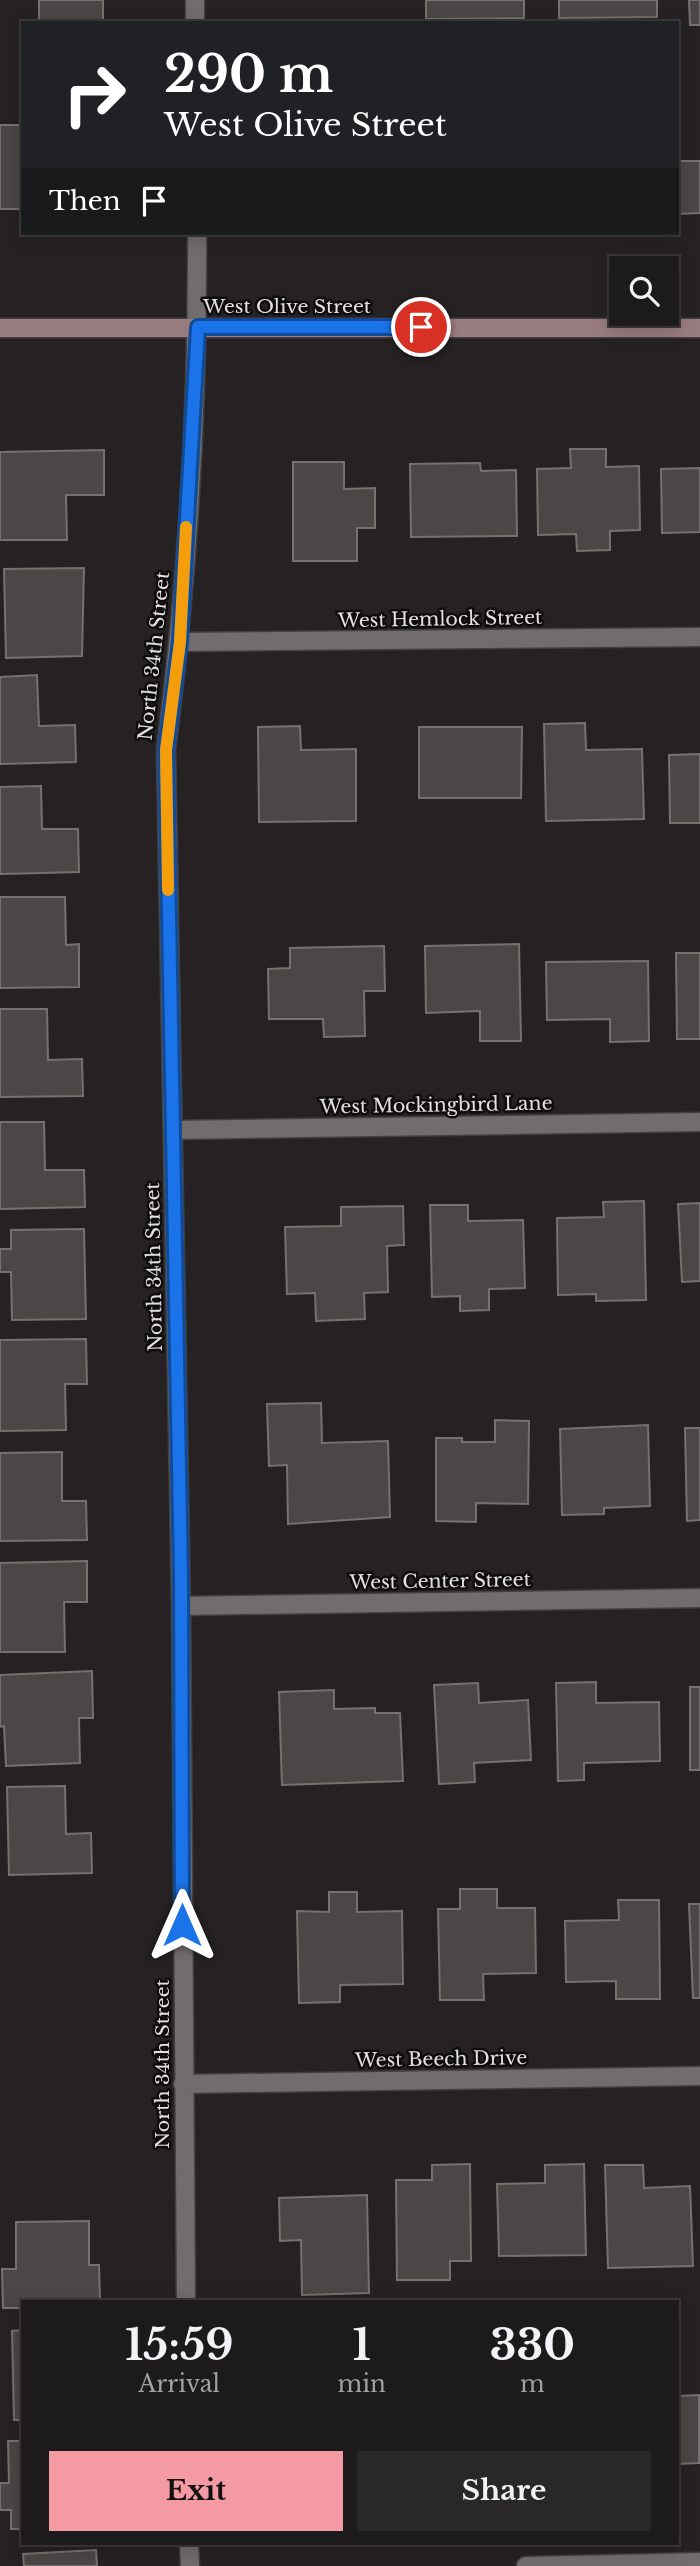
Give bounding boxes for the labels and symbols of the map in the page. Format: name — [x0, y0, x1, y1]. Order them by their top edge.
street label: West Olive Street — [202, 295, 372, 318]
pin — [391, 297, 451, 357]
street label: North 34th Street — [134, 570, 174, 741]
street label: West Hemlock Street — [337, 606, 543, 632]
street label: West Mockingbird Lane — [318, 1091, 553, 1119]
street label: North 34th Street — [141, 1181, 167, 1352]
street label: West Center Street — [348, 1568, 532, 1594]
position arrow — [145, 1888, 219, 1962]
street label: North 34th Street — [151, 1978, 174, 2149]
street label: West Beech Drive — [354, 2046, 527, 2072]

